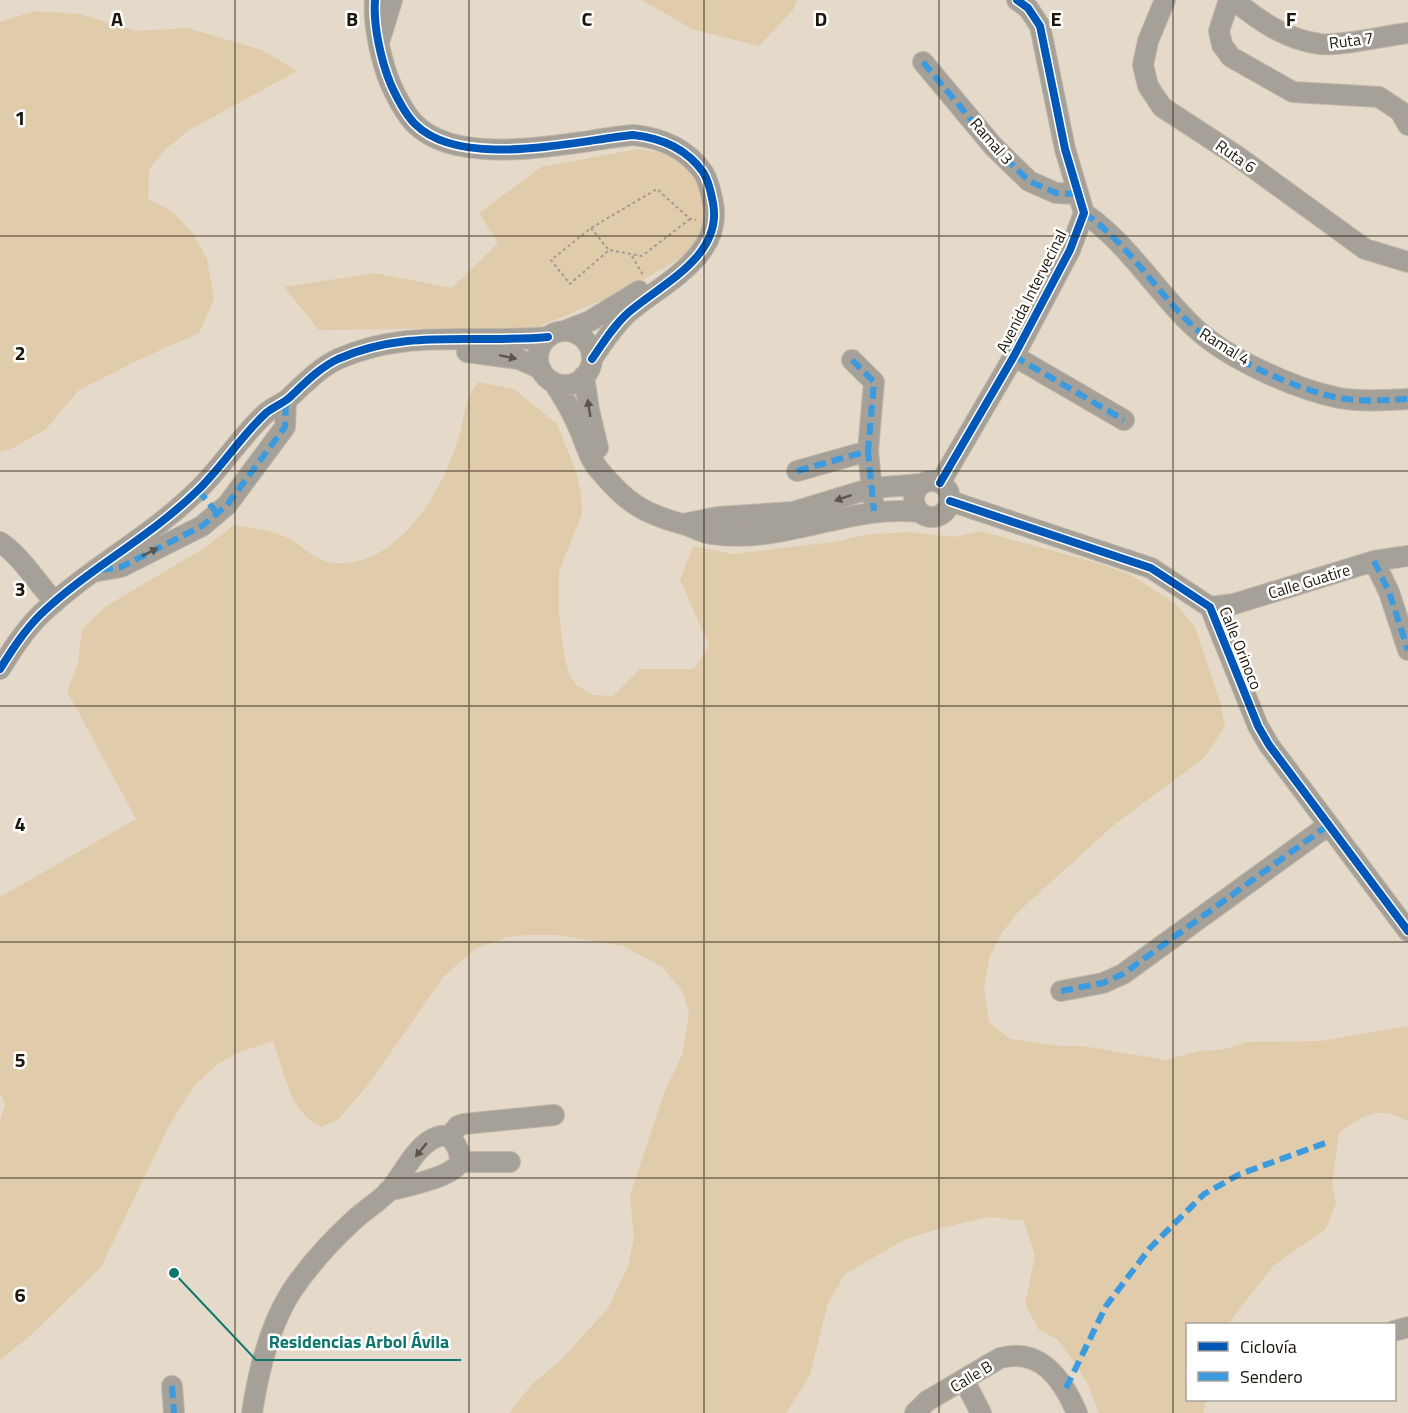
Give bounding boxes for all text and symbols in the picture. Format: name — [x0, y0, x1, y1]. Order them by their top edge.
text: A — [111, 3, 123, 34]
text: B — [346, 3, 358, 34]
text: C — [582, 3, 593, 34]
text: D — [815, 3, 827, 34]
text: E — [1050, 3, 1062, 34]
text: F — [1286, 3, 1297, 34]
street label: Ruta 7 — [1327, 25, 1375, 55]
text: 1 — [14, 102, 26, 133]
street label: Ramal 3 — [965, 112, 1019, 170]
street label: Ruta 6 — [1211, 133, 1261, 179]
street label: Avenida Intervecinal — [990, 225, 1072, 357]
street label: Ramal 4 — [1195, 321, 1255, 371]
text: 2 — [14, 337, 26, 368]
one-way arrow — [498, 353, 517, 362]
one-way arrow — [584, 398, 593, 417]
one-way arrow — [834, 494, 852, 503]
one-way arrow — [142, 547, 159, 557]
street label: Calle Guatire — [1265, 557, 1353, 605]
text: 3 — [14, 573, 26, 604]
street label: Calle Orinoco — [1213, 603, 1269, 693]
text: 4 — [14, 808, 26, 839]
text: 5 — [14, 1044, 26, 1075]
one-way arrow — [414, 1142, 427, 1158]
text: 6 — [14, 1279, 26, 1310]
legend — [1186, 1323, 1396, 1401]
callout: Residencias Arbol Ávila — [256, 1324, 461, 1360]
text: Residencias Arbol Ávila — [269, 1328, 449, 1355]
text: Ciclovía — [1240, 1333, 1297, 1360]
street label: Calle B — [945, 1354, 997, 1398]
text: Sendero — [1240, 1363, 1303, 1390]

